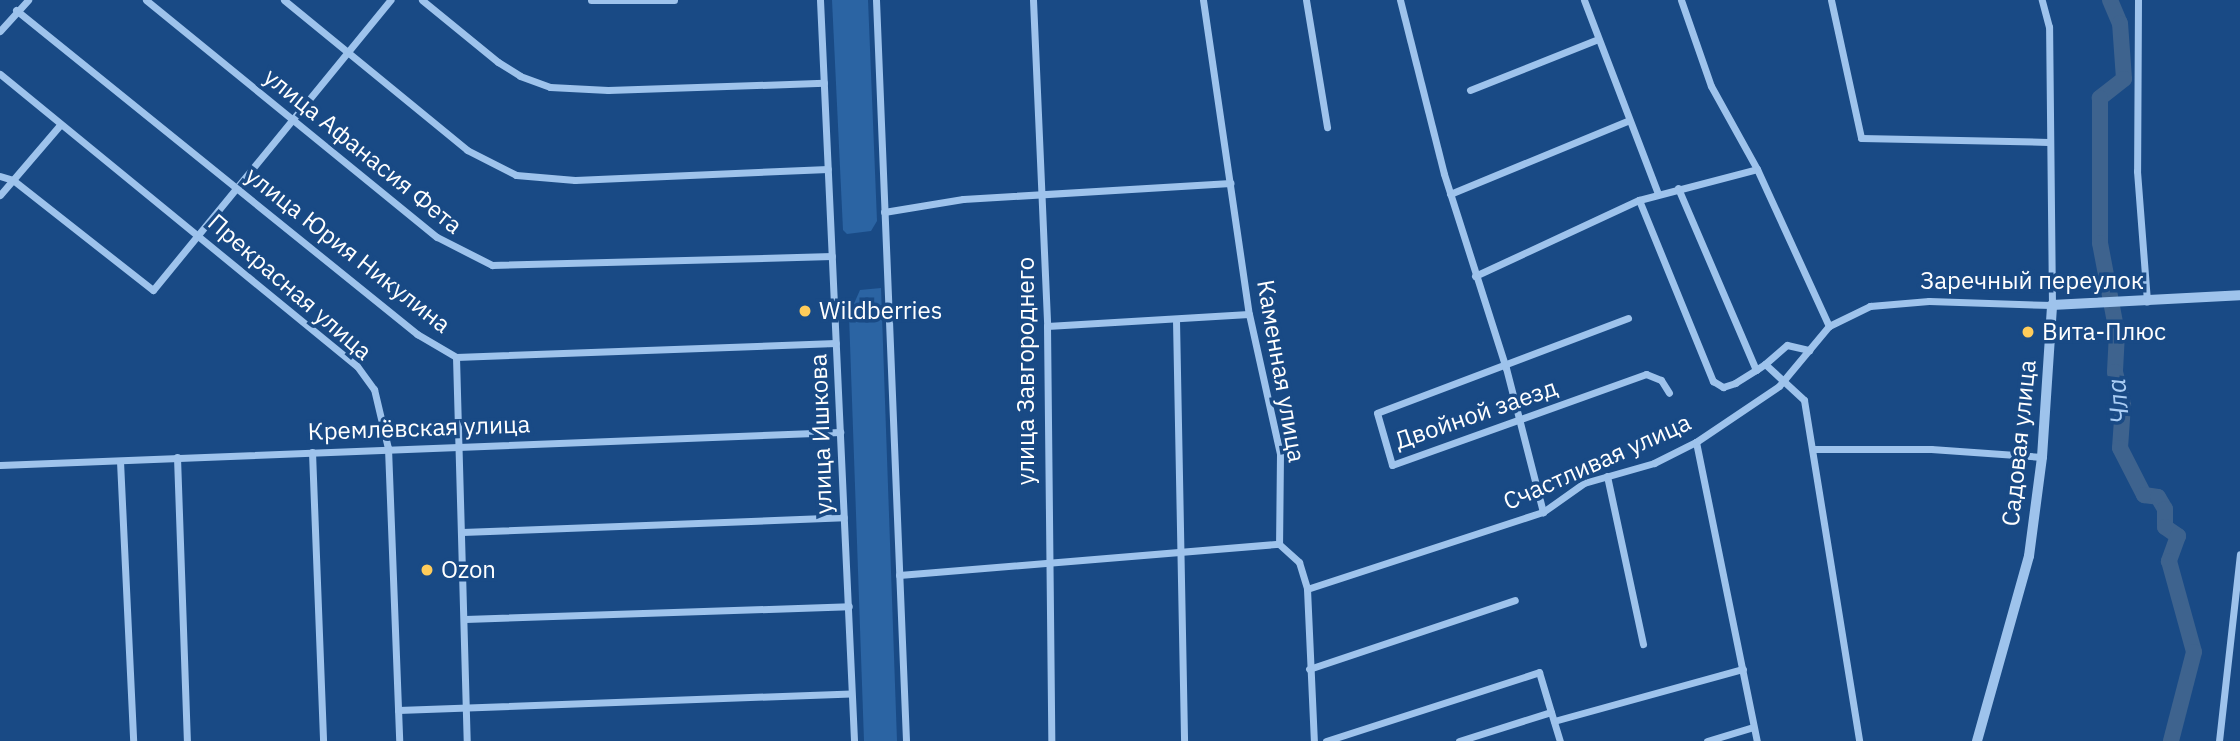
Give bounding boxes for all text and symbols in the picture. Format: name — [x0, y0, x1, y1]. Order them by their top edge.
street label: улица Афанасия Фета — [258, 62, 468, 240]
street label: улица Юрия Никулина — [240, 161, 456, 339]
street label: Прекрасная улица — [202, 208, 378, 366]
street label: улица Завгороднего — [1012, 257, 1040, 485]
street label: Заречный переулок — [1920, 267, 2144, 295]
street label: Каменная улица — [1251, 278, 1311, 464]
place label: Wildberries — [819, 297, 942, 325]
marker: Wildberries — [797, 303, 813, 319]
place label: Вита-Плюс — [2042, 318, 2166, 346]
marker: Вита-Плюс — [2020, 324, 2036, 340]
street label: улица Ишкова — [804, 353, 838, 515]
street label: Садовая улица — [1996, 358, 2042, 528]
street label: Двойной заезд — [1391, 373, 1561, 455]
water label: Чла — [2100, 377, 2136, 425]
street label: Счастливая улица — [1499, 408, 1695, 516]
street label: Кремлёвская улица — [307, 410, 531, 446]
place label: Ozon — [441, 556, 496, 584]
marker: Ozon — [419, 562, 435, 578]

